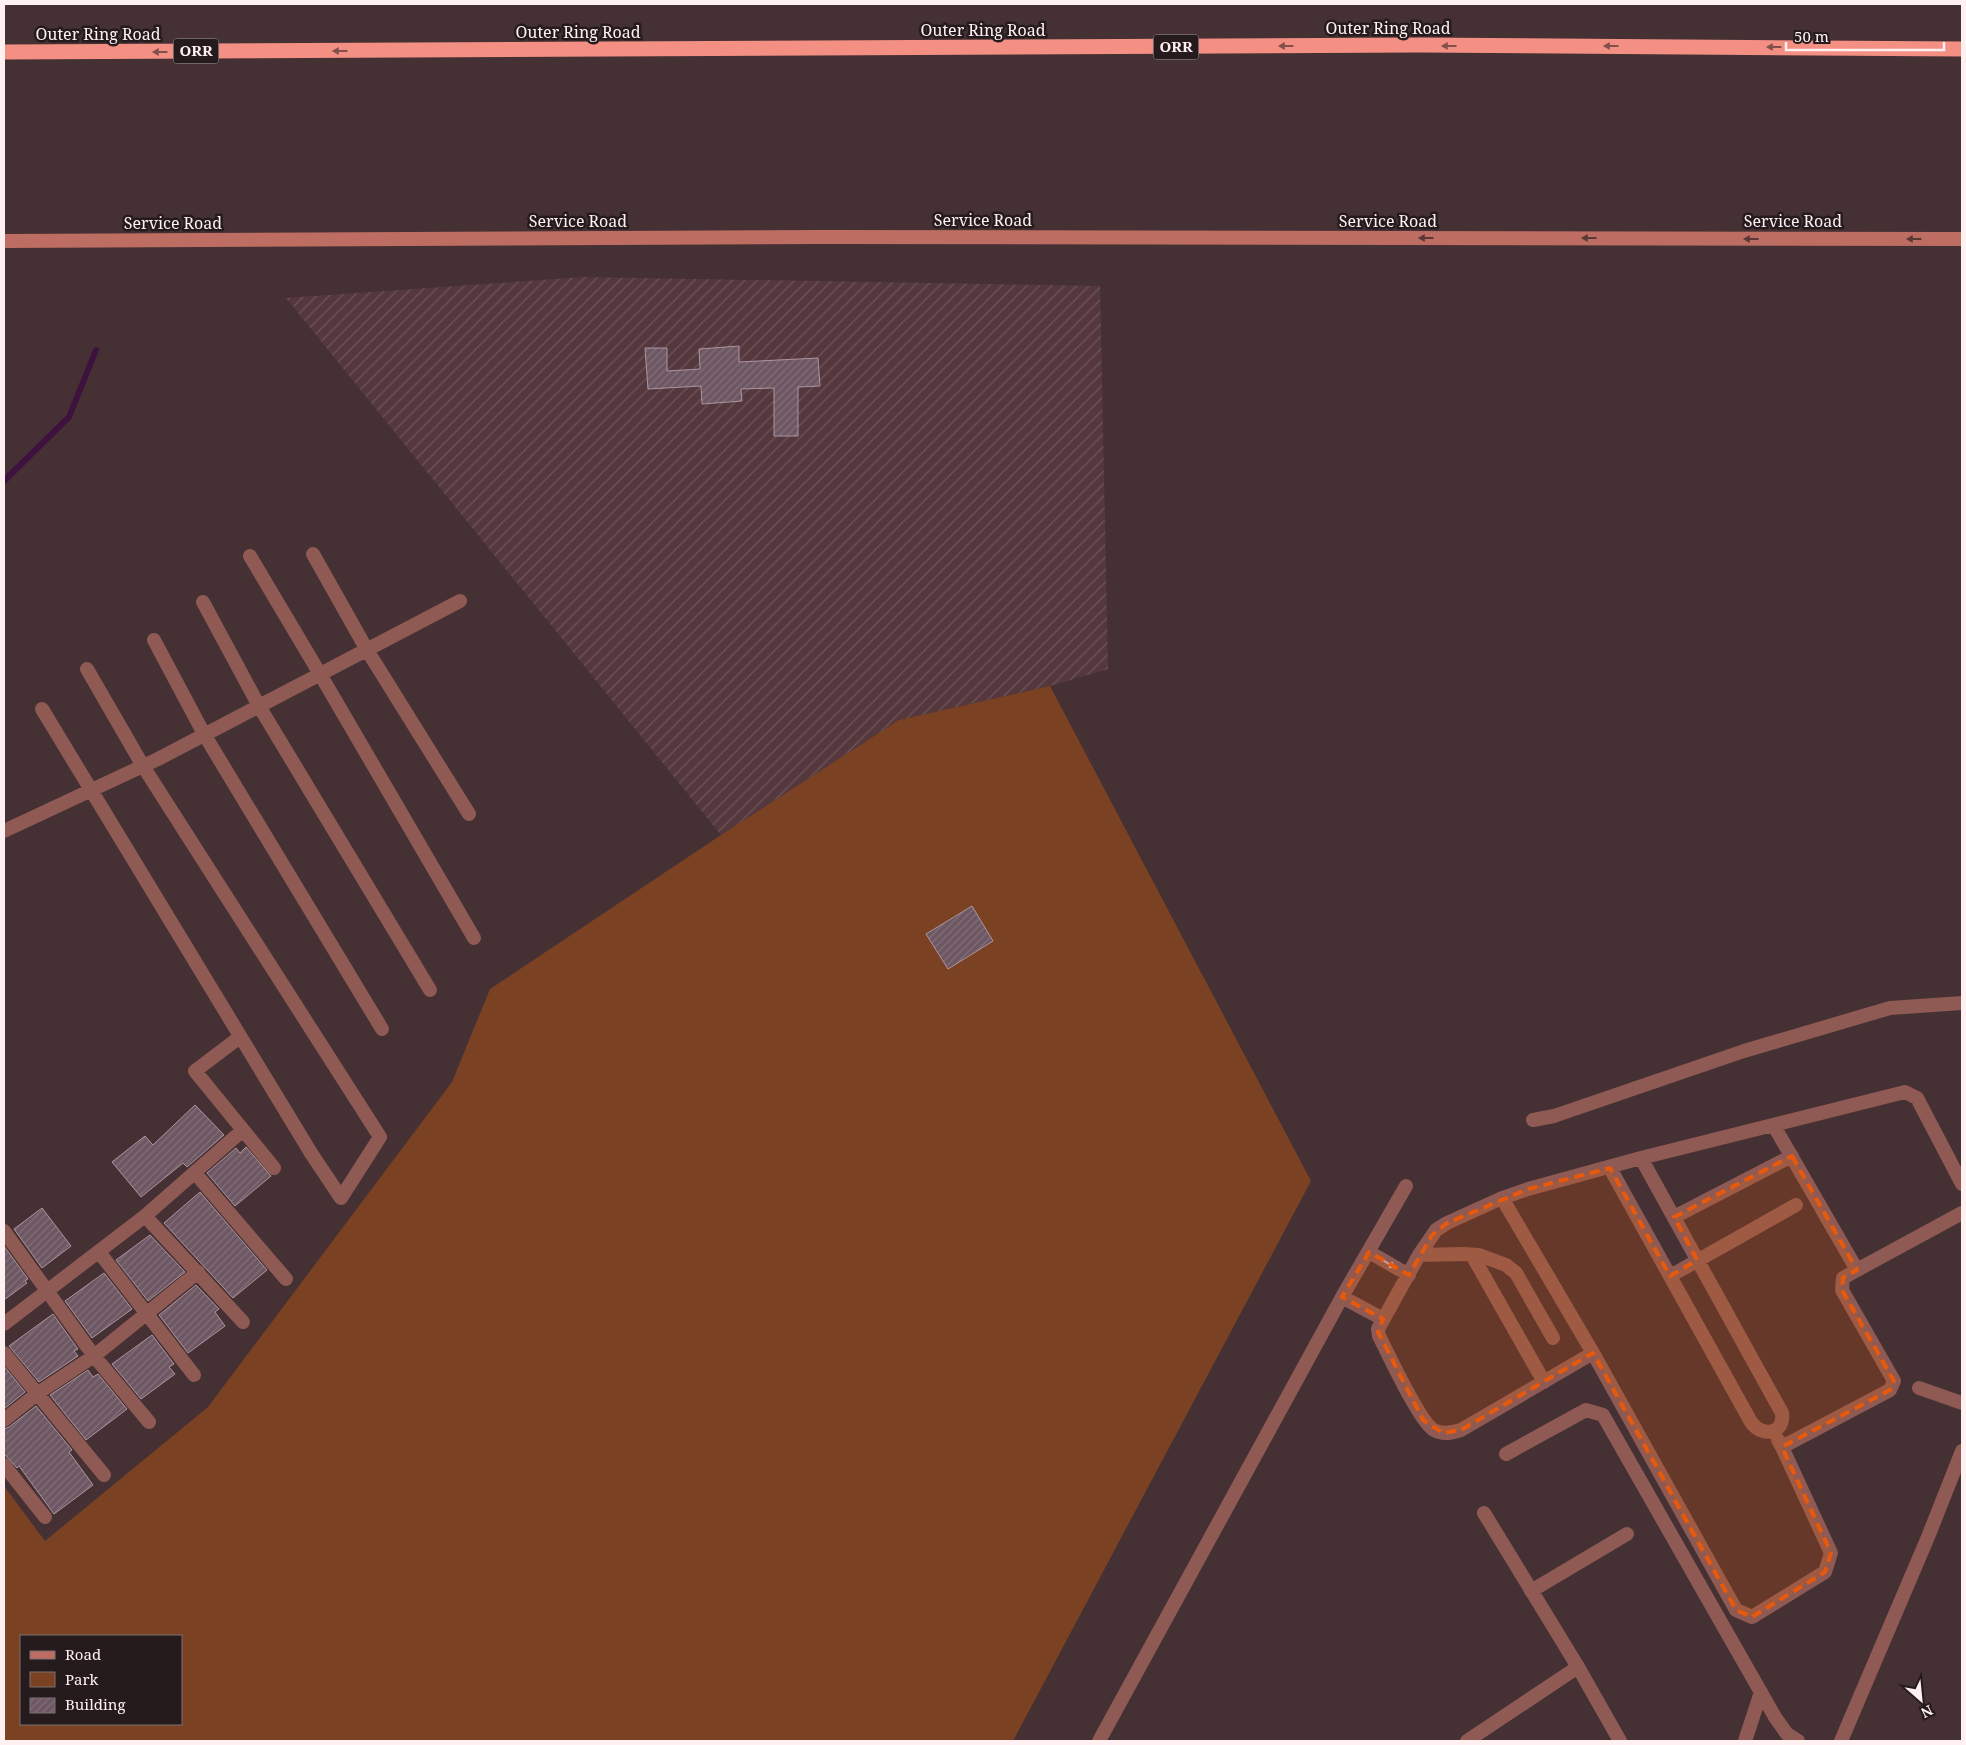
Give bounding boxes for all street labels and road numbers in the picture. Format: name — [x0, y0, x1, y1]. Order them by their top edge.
street label: Outer Ring Road — [1325, 17, 1451, 39]
street label: Outer Ring Road — [920, 19, 1046, 41]
street label: Outer Ring Road — [515, 21, 641, 43]
street label: Outer Ring Road — [35, 23, 161, 45]
road number: ORR — [1154, 34, 1198, 60]
road number: ORR — [174, 38, 218, 64]
street label: Service Road — [934, 209, 1032, 231]
street label: Service Road — [529, 210, 627, 232]
street label: Service Road — [1339, 210, 1437, 232]
street label: Service Road — [1744, 210, 1842, 232]
street label: Service Road — [124, 212, 222, 234]

